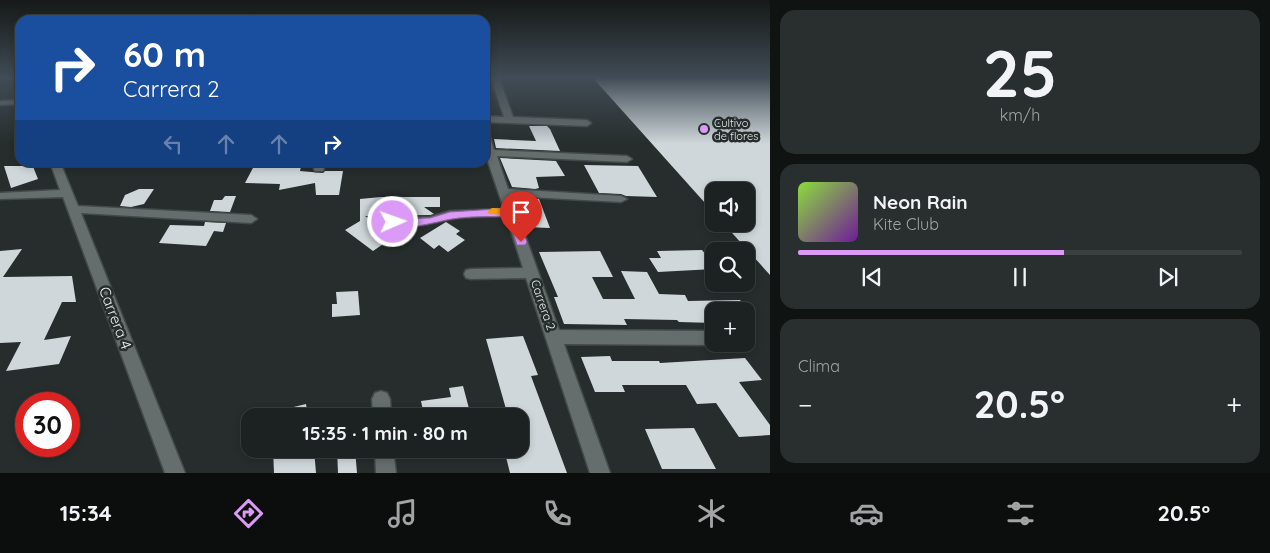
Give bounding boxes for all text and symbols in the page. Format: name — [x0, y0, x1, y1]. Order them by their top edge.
text: 60 m — [123, 32, 206, 76]
text: 25 — [983, 32, 1057, 113]
icon: right — [40, 35, 105, 100]
text: Carrera 2 — [123, 75, 219, 103]
text: km/h — [1000, 105, 1040, 125]
place label: Cultivo de flores — [714, 116, 758, 143]
marker: Cultivo de flores — [698, 123, 710, 135]
icon: left — [159, 130, 187, 158]
icon: ahead — [212, 130, 240, 158]
icon: ahead — [265, 130, 293, 158]
icon: right — [318, 130, 346, 158]
map controls — [705, 182, 755, 352]
button: sound — [705, 182, 755, 232]
text: Neon Rain — [873, 190, 968, 214]
pin — [500, 191, 542, 242]
position arrow — [366, 195, 418, 247]
icon: arrive — [507, 198, 535, 226]
text: Kite Club — [873, 214, 939, 234]
button: search — [705, 242, 755, 292]
icon: previous — [858, 263, 886, 291]
icon: pause — [1006, 263, 1034, 291]
icon: next — [1154, 263, 1182, 291]
street label: Carrera 2 — [528, 278, 559, 332]
street label: Carrera 4 — [95, 284, 136, 352]
button: + — [705, 302, 755, 352]
text: Clima — [798, 356, 840, 376]
text: 20.5° — [974, 380, 1065, 428]
text: − — [798, 387, 813, 422]
text: + — [1226, 387, 1242, 422]
speed limit sign: 30 — [15, 392, 80, 457]
text: 15:35 · 1 min · 80 m — [302, 421, 468, 445]
icon: directions — [231, 496, 266, 531]
icon: music — [385, 496, 420, 531]
icon: phone — [540, 496, 575, 531]
icon: climate — [694, 496, 729, 531]
icon: car — [849, 496, 884, 531]
icon: filters — [1003, 496, 1038, 531]
text: 15:34 — [60, 499, 112, 527]
text: 20.5° — [1157, 499, 1210, 527]

